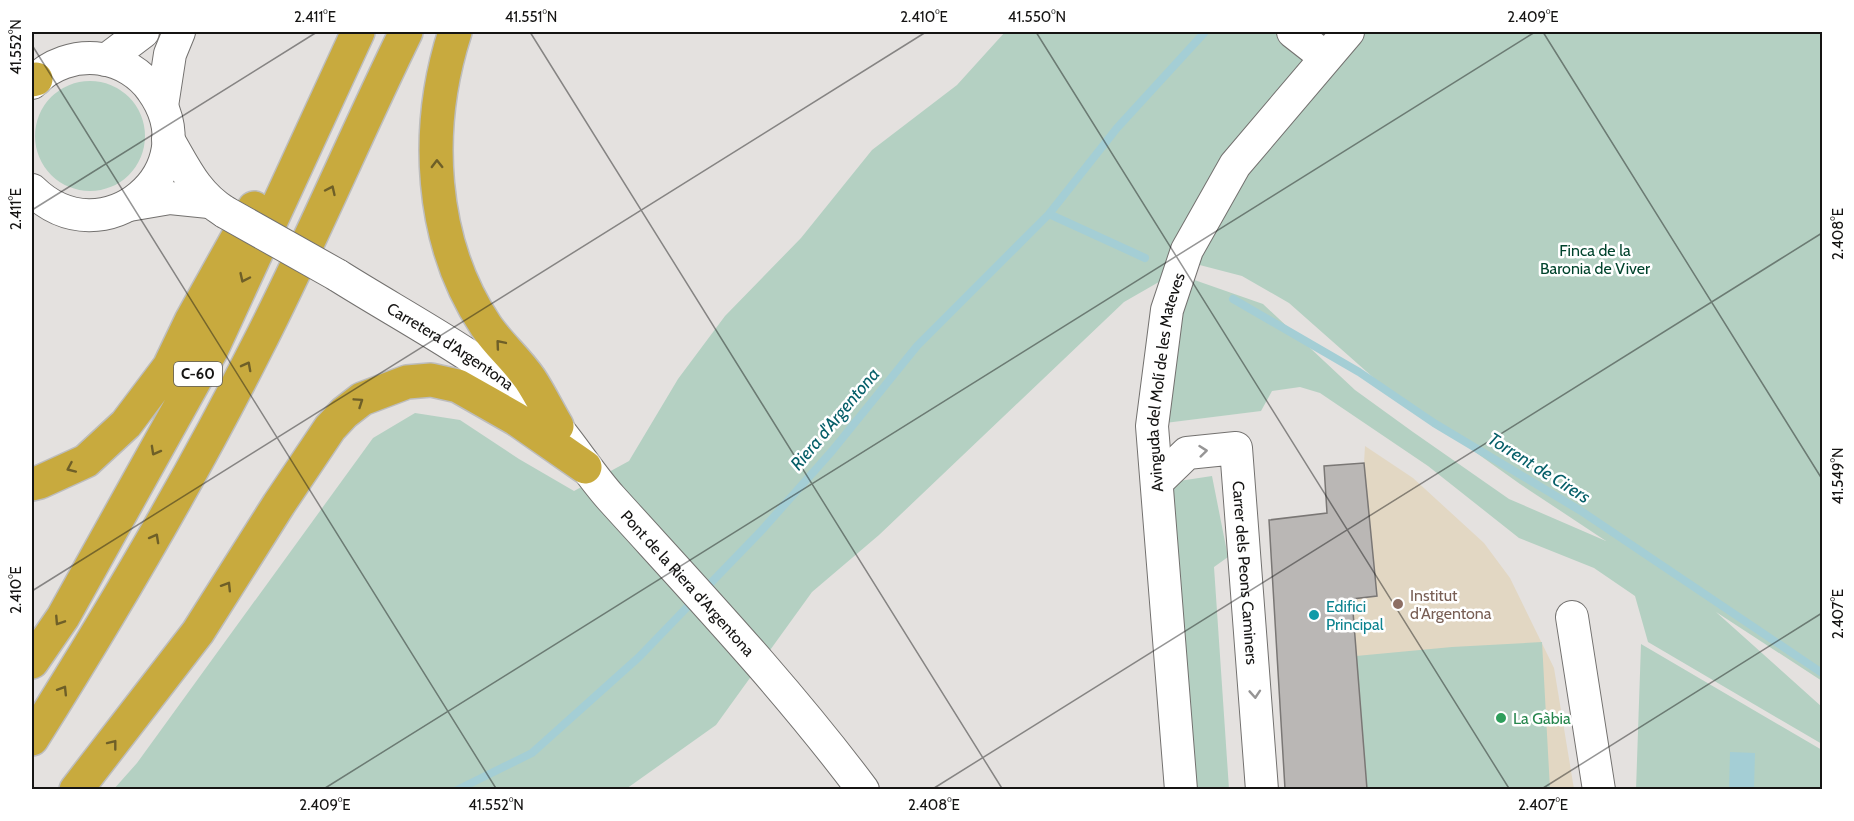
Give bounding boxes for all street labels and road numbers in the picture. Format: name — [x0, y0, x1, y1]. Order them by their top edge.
street label: Avinguda del Molí de les Mateves — [1143, 270, 1188, 493]
street label: Carretera d'Argentona — [384, 298, 518, 394]
road number: C-60 — [174, 362, 222, 386]
street label: Carrer dels Peons Caminers — [1229, 480, 1262, 666]
street label: Pont de la Riera d'Argentona — [617, 506, 759, 660]

